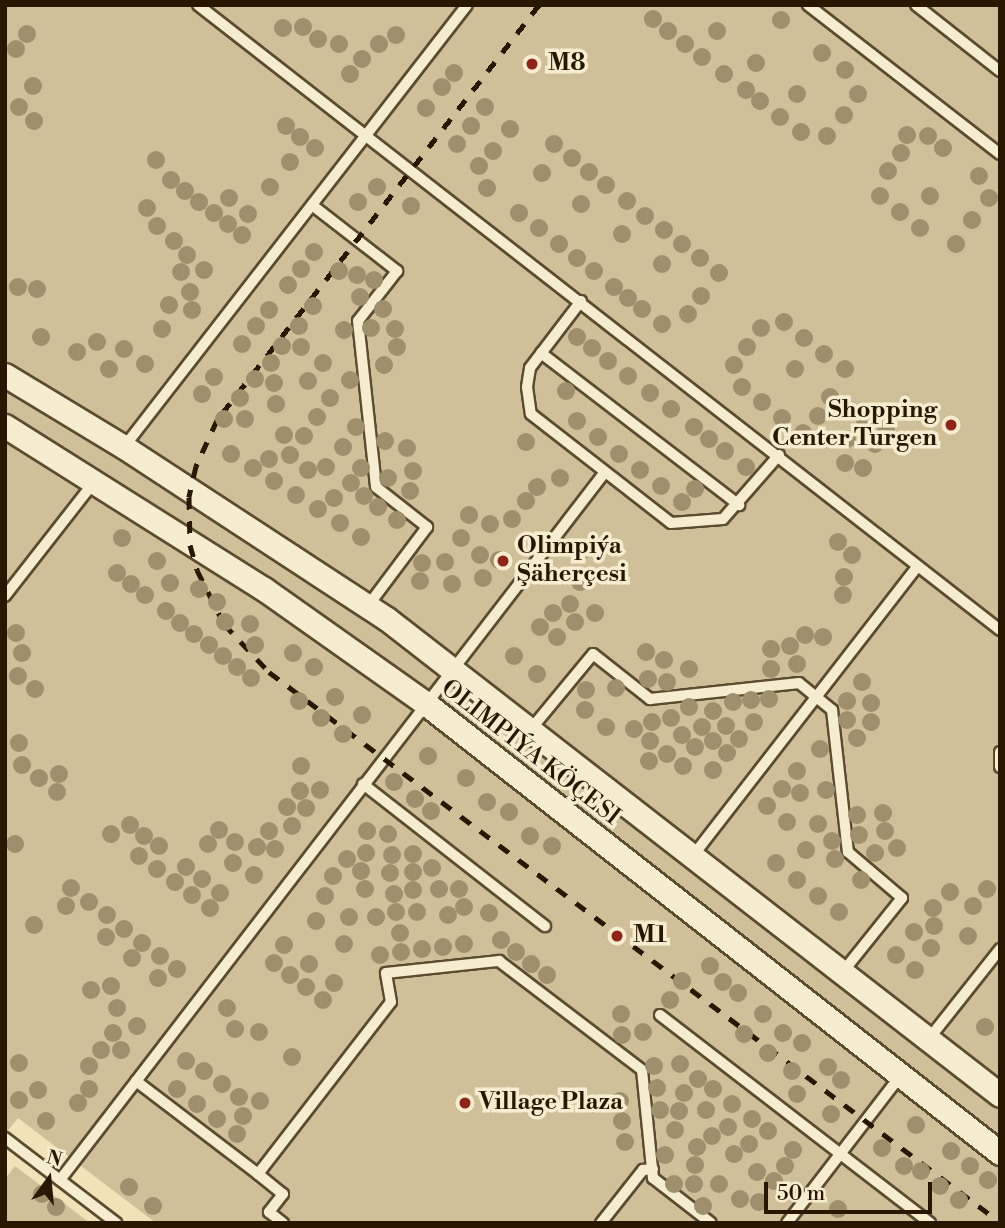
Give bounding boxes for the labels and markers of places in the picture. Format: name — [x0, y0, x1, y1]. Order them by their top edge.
place label: M8 — [548, 50, 586, 78]
marker: M8 — [522, 54, 542, 74]
place label: Shopping Center Turgen — [772, 397, 937, 453]
marker: Shopping Center Turgen — [943, 417, 959, 433]
place label: Olimpiýa Şäherçesi — [517, 533, 627, 589]
marker: Olimpiýa Şäherçesi — [495, 553, 511, 569]
place label: M1 — [633, 922, 667, 950]
marker: M1 — [607, 926, 627, 946]
place label: Village Plaza — [479, 1089, 623, 1117]
marker: Village Plaza — [457, 1095, 473, 1111]

